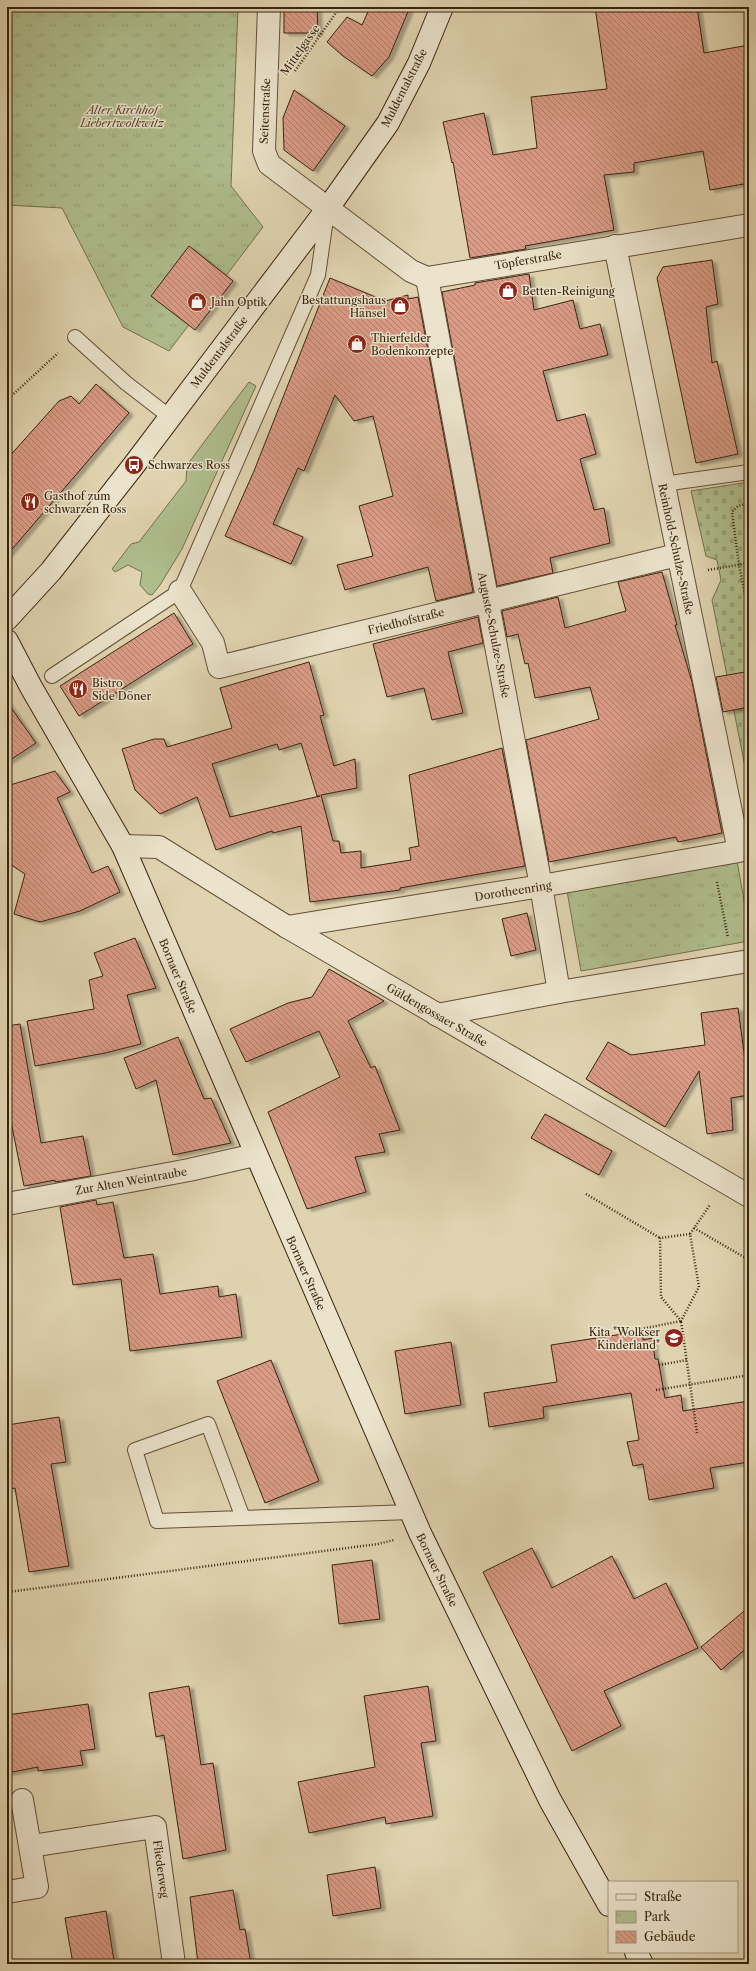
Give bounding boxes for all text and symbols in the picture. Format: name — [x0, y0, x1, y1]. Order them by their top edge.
street label: Mittelgasse — [277, 22, 323, 78]
street label: Muldentalstraße — [378, 46, 430, 130]
street label: Seitenstraße — [257, 78, 273, 144]
park label: Alter Kirchhof Liebertwolkwitz — [79, 103, 165, 130]
street label: Töpferstraße — [493, 247, 563, 273]
shop icon: Betten-Reinigung — [497, 280, 519, 302]
place label: Betten-Reinigung — [522, 284, 615, 298]
shop icon: Jahn Optik — [186, 291, 208, 313]
place label: Bestattungshaus Hänsel — [301, 293, 387, 320]
place label: Jahn Optik — [209, 295, 267, 309]
shop icon: Bestattungshaus Hänsel — [389, 295, 411, 317]
street label: Muldentalstraße — [187, 313, 251, 391]
place label: Thierfelder Bodenkonzepte — [371, 331, 453, 358]
shop icon: Thierfelder Bodenkonzepte — [346, 333, 368, 355]
bus stop icon: Schwarzes Ross — [123, 454, 145, 476]
place label: Schwarzes Ross — [148, 458, 230, 472]
street label: Reinhold-Schulze-Straße — [655, 482, 697, 616]
place label: Gasthof zum schwarzen Ross — [44, 489, 127, 516]
restaurant icon: Gasthof zum schwarzen Ross — [19, 491, 41, 513]
street label: Auguste-Schulze-Straße — [475, 570, 513, 699]
street label: Friedhofstraße — [366, 605, 446, 637]
place label: Bistro Side Döner — [92, 676, 151, 703]
restaurant icon: Bistro Side Döner — [67, 678, 89, 700]
street label: Dorotheenring — [474, 878, 553, 904]
street label: Bornaer Straße — [156, 936, 200, 1016]
street label: Güldengossaer Straße — [384, 980, 490, 1050]
street label: Zur Alten Weintraube — [74, 1164, 188, 1198]
street label: Bornaer Straße — [283, 1234, 329, 1312]
place label: Kita "Wolkser Kinderland" — [589, 1325, 660, 1352]
school or university icon: Kita "Wolkser Kinderland" — [663, 1327, 685, 1349]
street label: Bornaer Straße — [413, 1531, 461, 1609]
street label: Fliederweg — [150, 1839, 172, 1899]
legend — [608, 1881, 738, 1953]
text: Straße — [644, 1889, 682, 1904]
text: Park — [644, 1909, 671, 1924]
text: Gebäude — [644, 1929, 696, 1944]

